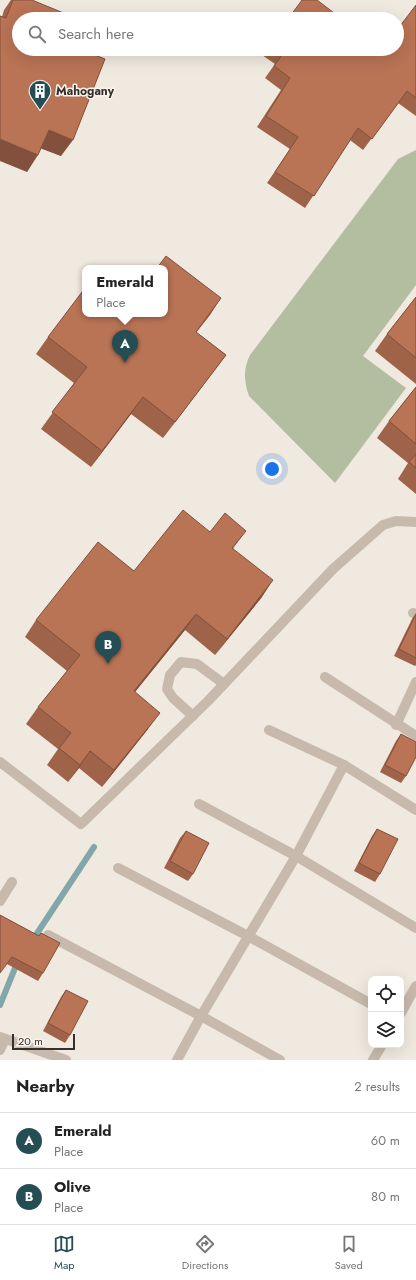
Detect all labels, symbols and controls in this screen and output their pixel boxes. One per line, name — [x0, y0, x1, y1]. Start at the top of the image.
search box — [12, 12, 404, 56]
icon: search — [26, 23, 48, 45]
text: Search here — [58, 23, 134, 45]
building icon: Mahogany — [27, 78, 53, 111]
place label: Mahogany — [56, 82, 115, 100]
popup — [82, 265, 168, 317]
text: Emerald — [96, 271, 154, 293]
text: Place — [96, 293, 126, 312]
pin: A — [112, 330, 138, 363]
your location — [262, 459, 282, 479]
pin: B — [95, 631, 121, 664]
map controls — [368, 976, 404, 1048]
button: locate — [368, 976, 404, 1012]
button: layers — [368, 1012, 404, 1048]
scale bar — [12, 1032, 75, 1051]
text: 20 m — [18, 1033, 43, 1049]
text: Nearby — [16, 1074, 74, 1098]
text: 2 results — [354, 1077, 400, 1096]
text: Emerald — [54, 1120, 112, 1142]
text: A — [24, 1131, 34, 1150]
text: 60 m — [371, 1131, 400, 1150]
text: Place — [54, 1142, 83, 1161]
text: Olive — [54, 1176, 91, 1198]
text: B — [25, 1187, 33, 1206]
text: 80 m — [371, 1187, 400, 1206]
text: Place — [54, 1198, 83, 1217]
tab: Map — [53, 1233, 75, 1273]
tab: Directions — [182, 1233, 228, 1273]
tab: Saved — [335, 1233, 363, 1273]

